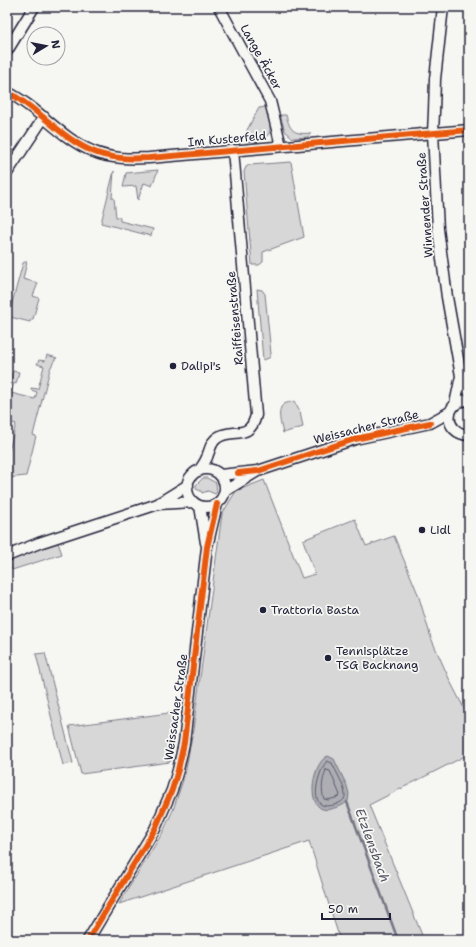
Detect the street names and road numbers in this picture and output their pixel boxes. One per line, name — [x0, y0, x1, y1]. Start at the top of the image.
street label: Lange Äcker — [236, 21, 286, 93]
street label: Im Kusterfeld — [187, 128, 267, 150]
street label: Winnender Straße — [413, 151, 437, 258]
street label: Raiffeisenstraße — [223, 270, 247, 366]
street label: Weissacher Straße — [312, 406, 420, 448]
street label: Weissacher Straße — [161, 652, 191, 762]

